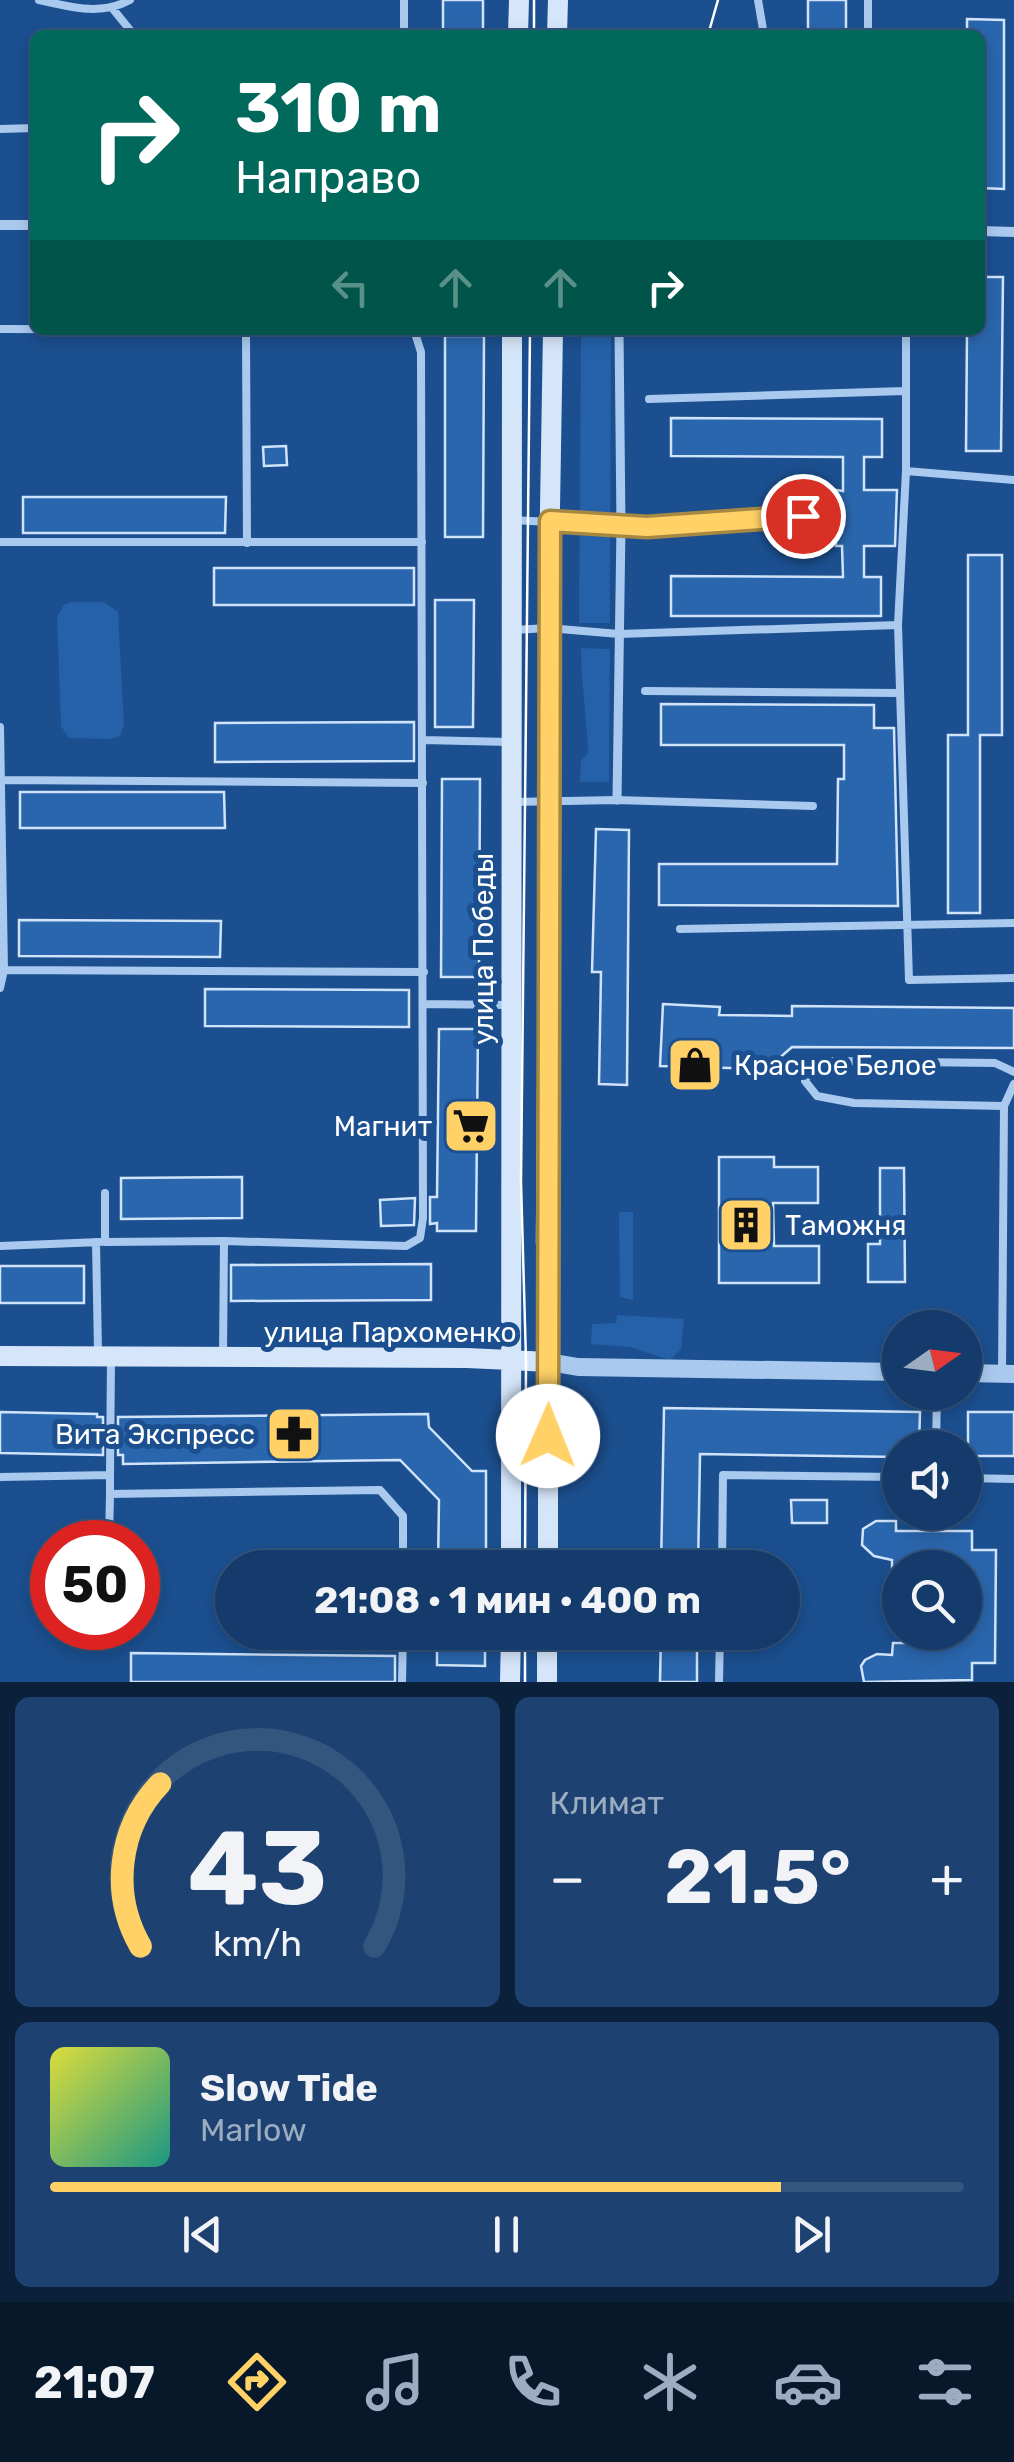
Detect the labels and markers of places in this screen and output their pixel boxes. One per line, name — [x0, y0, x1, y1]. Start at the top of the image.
pin — [761, 474, 846, 559]
shop icon: Красное Белое — [665, 1035, 725, 1095]
place label: Красное Белое — [734, 1049, 937, 1082]
supermarket icon: Магнит — [441, 1096, 501, 1156]
place label: Магнит — [334, 1110, 432, 1143]
building icon: Таможня — [716, 1195, 776, 1255]
place label: Таможня — [785, 1209, 907, 1242]
pharmacy icon: Вита Экспресс — [264, 1404, 324, 1464]
place label: Вита Экспресс — [55, 1418, 255, 1451]

